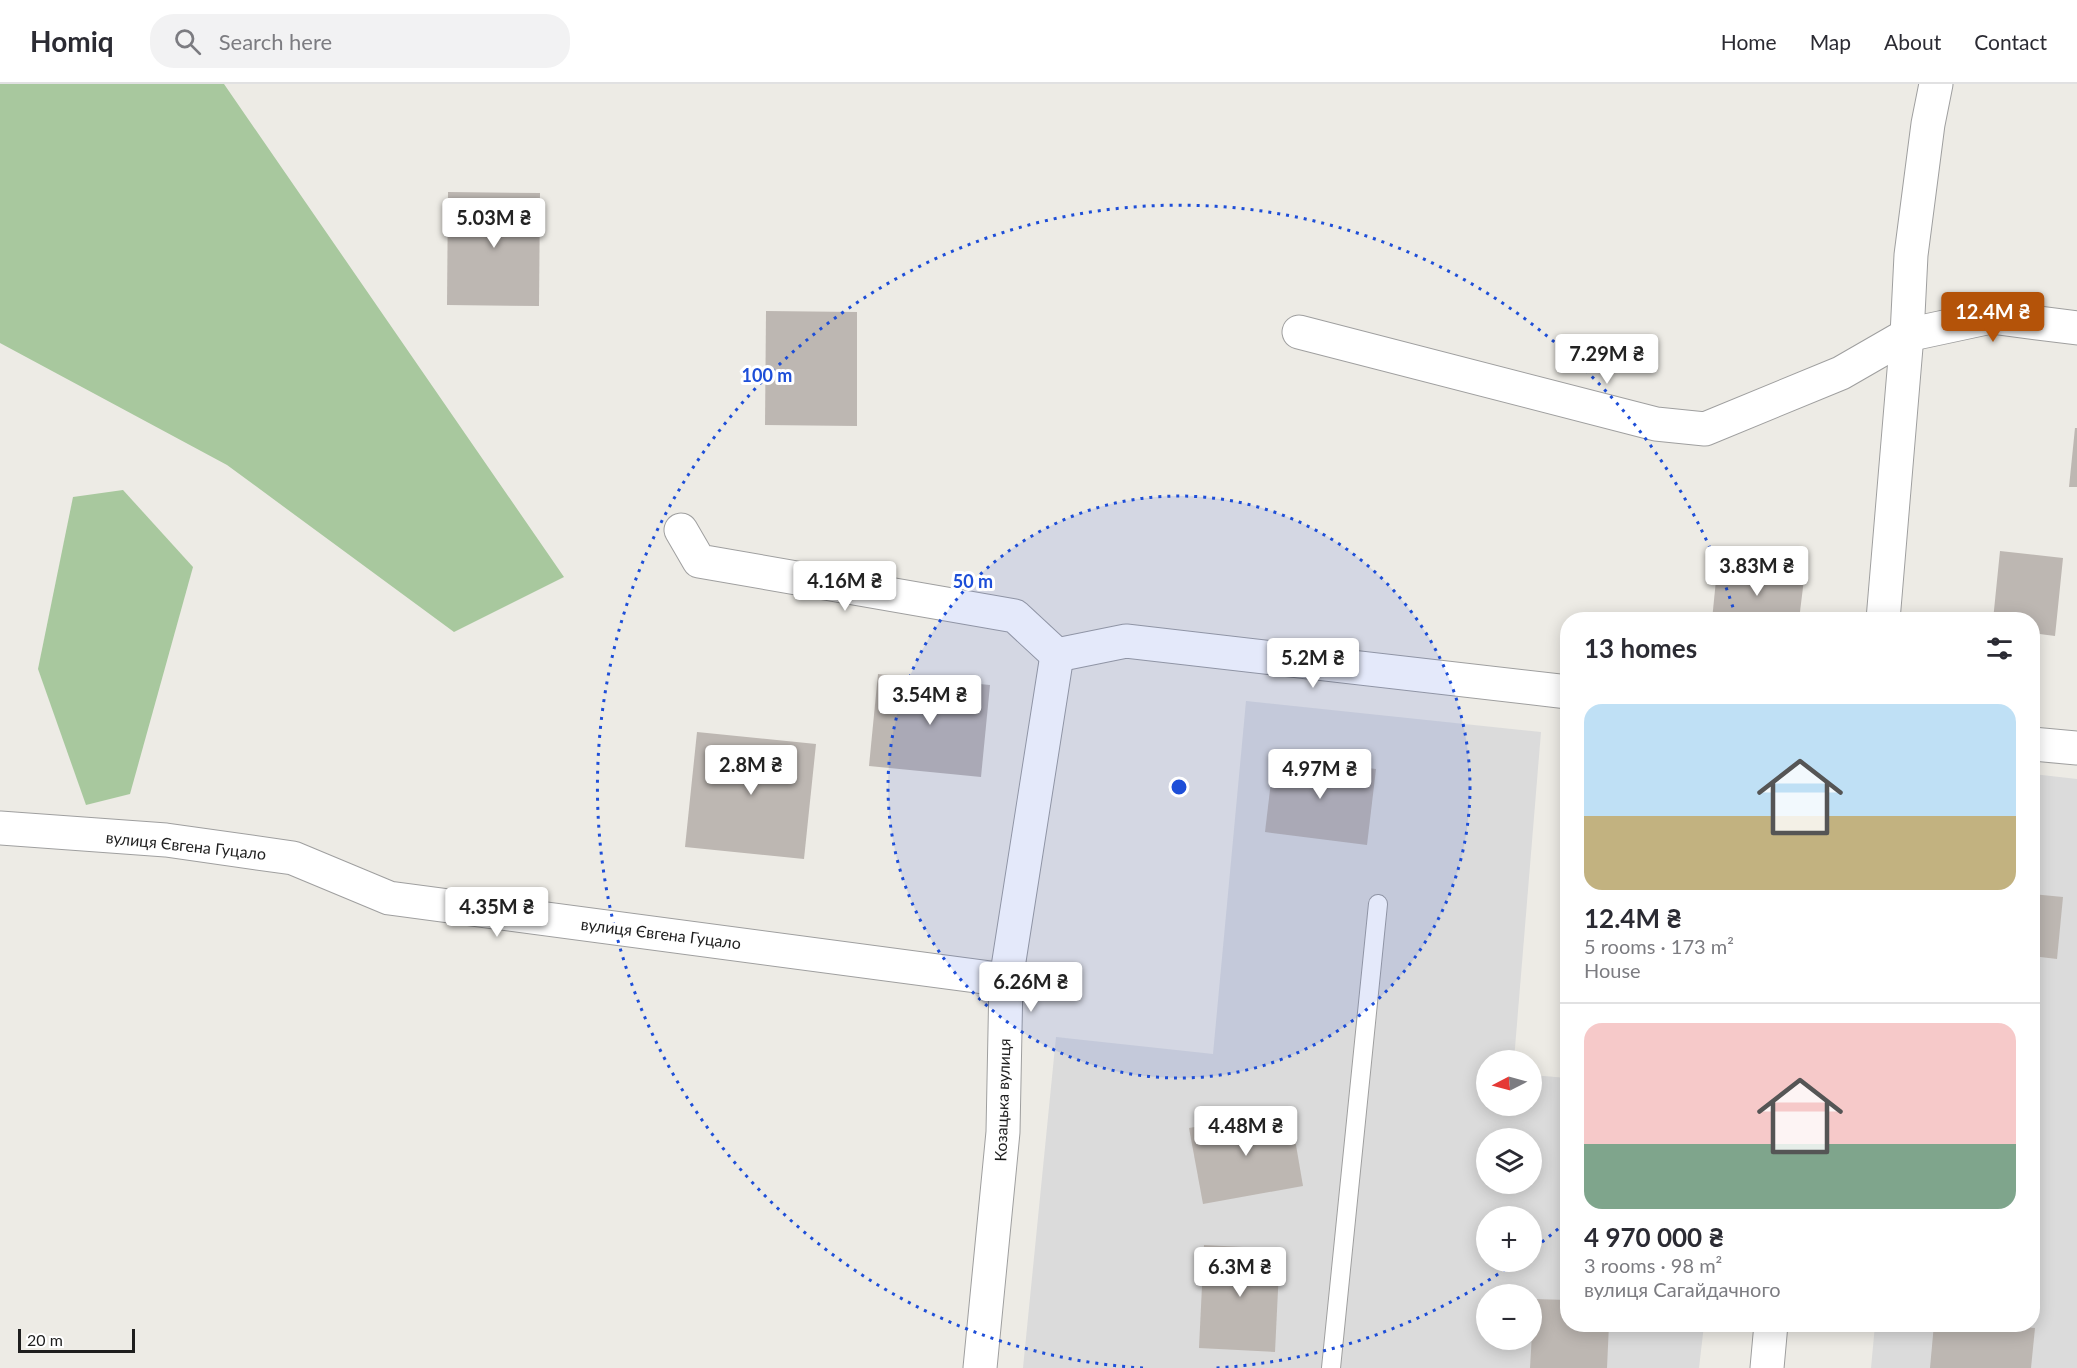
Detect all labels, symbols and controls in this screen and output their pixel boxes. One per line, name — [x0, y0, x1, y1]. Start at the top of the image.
search box — [150, 14, 570, 68]
text: Homiq — [30, 24, 114, 58]
icon: search — [171, 25, 204, 58]
text: Search here — [219, 28, 332, 55]
text: Home — [1721, 29, 1777, 54]
text: Map — [1810, 29, 1851, 54]
text: About — [1884, 29, 1941, 54]
text: Contact — [1974, 29, 2047, 54]
pin: 5.03M ₴ — [439, 198, 549, 249]
text: 5.03M ₴ — [456, 205, 532, 229]
pin: 12.4M ₴ — [1938, 292, 2048, 343]
text: 12.4M ₴ — [1955, 299, 2031, 323]
pin: 7.29M ₴ — [1552, 334, 1662, 385]
text: 7.29M ₴ — [1569, 341, 1645, 365]
text: 100 m — [742, 364, 792, 386]
pin: 3.83M ₴ — [1702, 546, 1812, 597]
text: 3.83M ₴ — [1719, 553, 1795, 577]
pin: 4.16M ₴ — [790, 561, 900, 612]
text: 4.16M ₴ — [807, 568, 883, 592]
text: 50 m — [953, 570, 993, 592]
text: 13 homes — [1584, 632, 1697, 664]
icon: filters — [1983, 632, 2016, 665]
pin: 5.2M ₴ — [1264, 638, 1362, 689]
text: 5.2M ₴ — [1281, 645, 1345, 669]
pin: 3.54M ₴ — [875, 675, 985, 726]
text: 3.54M ₴ — [892, 682, 968, 706]
icon: home — [1746, 743, 1854, 851]
pin: 2.8M ₴ — [702, 745, 800, 796]
pin: 4.97M ₴ — [1265, 749, 1375, 800]
text: 2.8M ₴ — [719, 752, 783, 776]
text: 4.97M ₴ — [1282, 756, 1358, 780]
centre of rings — [1169, 777, 1189, 797]
street label: вулиця Євгена Гуцало — [105, 827, 267, 863]
pin: 4.35M ₴ — [442, 887, 552, 938]
text: 4.35M ₴ — [459, 894, 535, 918]
text: 12.4M ₴ — [1584, 902, 1682, 934]
street label: вулиця Євгена Гуцало — [580, 914, 742, 952]
text: 5 rooms · 173 m² — [1584, 934, 1734, 958]
text: House — [1584, 958, 1641, 982]
pin: 6.26M ₴ — [976, 962, 1086, 1013]
text: 6.26M ₴ — [993, 969, 1069, 993]
street label: Козацька вулиця — [990, 1038, 1014, 1162]
north arrow — [1476, 1050, 1542, 1116]
map controls — [1476, 1050, 1542, 1350]
icon: home — [1746, 1062, 1854, 1170]
pin: 4.48M ₴ — [1191, 1106, 1301, 1157]
text: 4.48M ₴ — [1208, 1113, 1284, 1137]
button: layers — [1476, 1128, 1542, 1194]
button: + — [1476, 1206, 1542, 1272]
text: 4 970 000 ₴ — [1584, 1221, 1724, 1253]
pin: 6.3M ₴ — [1191, 1247, 1289, 1298]
text: 3 rooms · 98 m² — [1584, 1253, 1722, 1277]
text: 6.3M ₴ — [1208, 1254, 1272, 1278]
text: вулиця Сагайдачного — [1584, 1277, 1781, 1301]
button: − — [1476, 1284, 1542, 1350]
scale bar — [18, 1326, 135, 1354]
text: 20 m — [27, 1330, 63, 1349]

